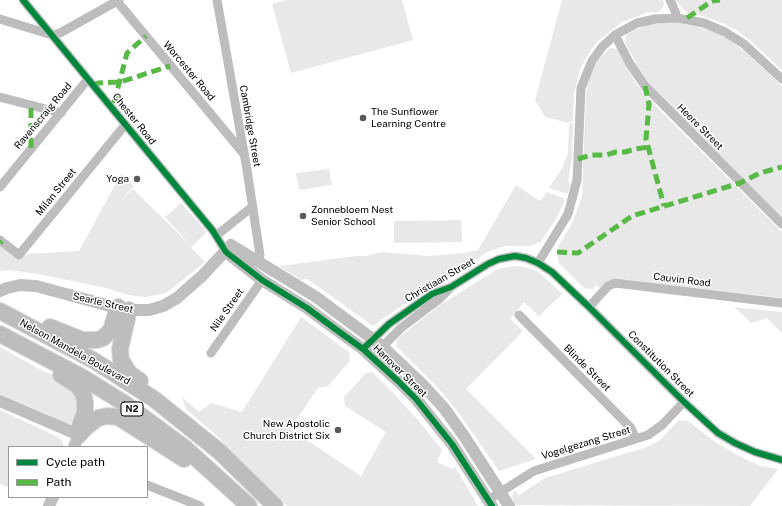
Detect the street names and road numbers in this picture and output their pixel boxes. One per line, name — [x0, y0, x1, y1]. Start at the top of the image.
street label: Worcester Road — [161, 39, 217, 103]
street label: Ravenscraig Road — [12, 80, 74, 152]
street label: Cambridge Street — [237, 84, 263, 168]
street label: Chester Road — [110, 91, 158, 147]
street label: Heere Street — [675, 102, 725, 152]
street label: Milan Street — [33, 166, 79, 218]
street label: Christiaan Street — [403, 255, 477, 305]
street label: Cauvin Road — [653, 271, 711, 289]
street label: Nile Street — [208, 286, 246, 334]
street label: Searle Street — [72, 290, 134, 316]
street label: Nelson Mandela Boulevard — [18, 317, 132, 387]
street label: Constitution Street — [625, 328, 697, 400]
street label: Hanover Street — [370, 342, 430, 400]
street label: Blinde Street — [561, 342, 613, 394]
road number: N2 — [121, 402, 143, 416]
street label: Vogelgezang Street — [540, 424, 632, 462]

